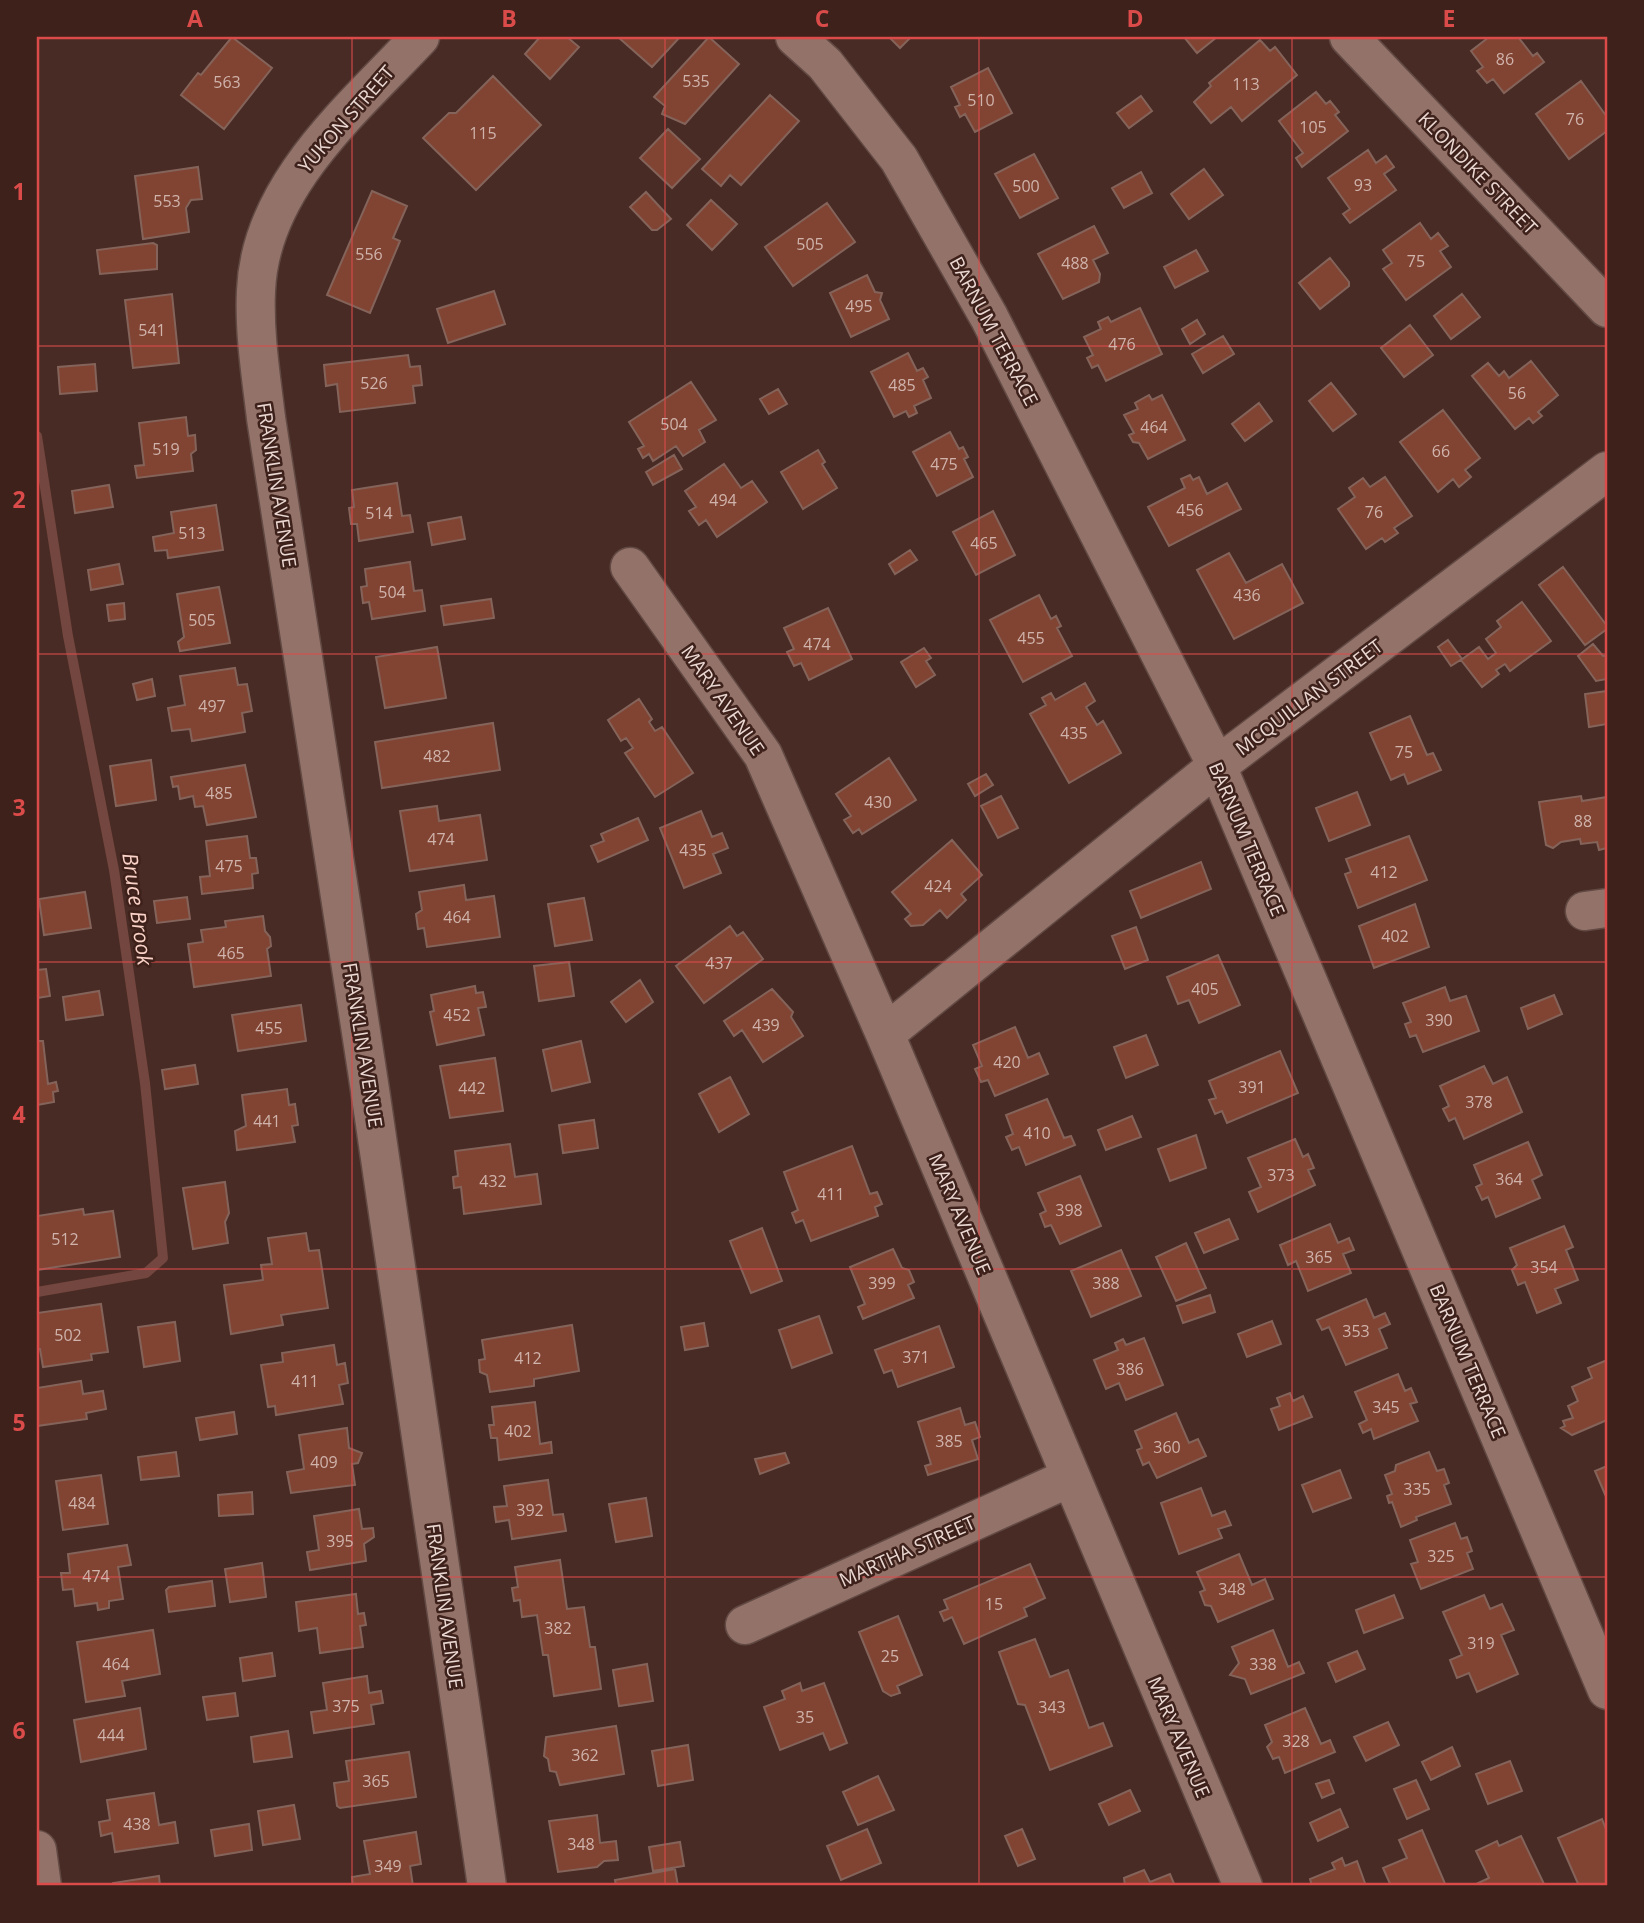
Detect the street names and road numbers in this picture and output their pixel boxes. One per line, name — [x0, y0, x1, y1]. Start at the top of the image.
street label: YUKON STREET — [292, 59, 400, 178]
street label: KLONDIKE STREET — [1413, 106, 1544, 240]
street label: BARNUM TERRACE — [944, 252, 1044, 410]
street label: FRANKLIN AVENUE — [251, 401, 303, 569]
street label: MCQUILLAN STREET — [1230, 633, 1388, 761]
street label: MARY AVENUE — [675, 640, 771, 760]
street label: BARNUM TERRACE — [1203, 758, 1291, 920]
street label: FRANKLIN AVENUE — [337, 961, 389, 1129]
street label: MARY AVENUE — [923, 1150, 997, 1278]
street label: BARNUM TERRACE — [1424, 1280, 1512, 1442]
street label: MARTHA STREET — [835, 1509, 980, 1593]
street label: FRANKLIN AVENUE — [421, 1522, 469, 1690]
street label: MARY AVENUE — [1142, 1673, 1216, 1801]

